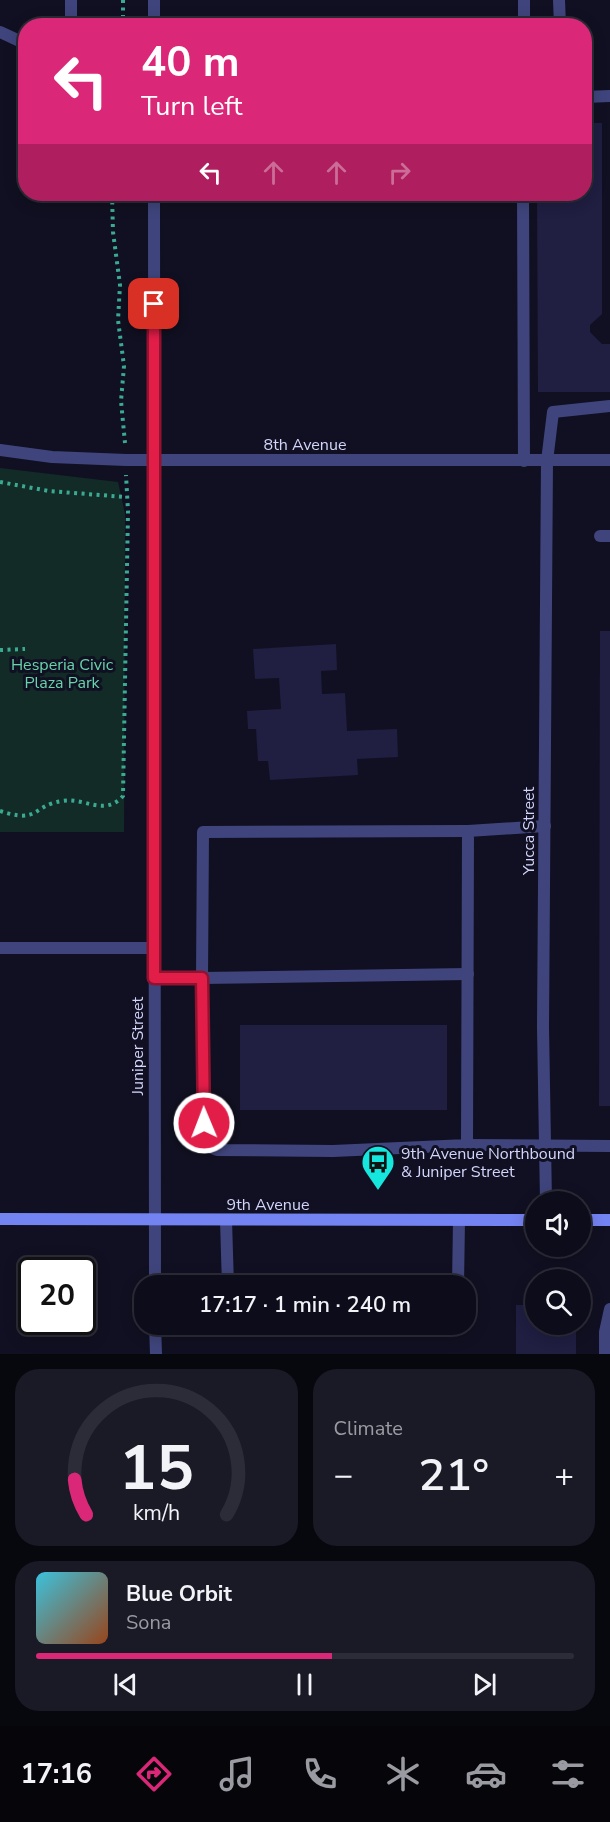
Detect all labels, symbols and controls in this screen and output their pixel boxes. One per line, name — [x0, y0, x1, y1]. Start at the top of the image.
text: 40 m — [141, 34, 240, 91]
icon: left — [42, 42, 120, 120]
text: Turn left — [141, 88, 242, 125]
icon: left — [194, 156, 227, 189]
icon: ahead — [257, 156, 290, 189]
icon: ahead — [320, 156, 353, 189]
icon: right — [383, 156, 416, 189]
pin — [128, 278, 179, 329]
icon: arrive — [137, 287, 170, 320]
street label: 8th Avenue — [264, 434, 346, 456]
park label: Hesperia Civic Plaza Park — [11, 654, 114, 694]
street label: Yucca Street — [518, 787, 540, 876]
street label: Juniper Street — [127, 996, 149, 1096]
position arrow — [172, 1091, 236, 1155]
place label: 9th Avenue Northbound & Juniper Street — [401, 1143, 575, 1183]
bus stop icon: 9th Avenue Northbound & Juniper Street — [360, 1144, 396, 1191]
map controls — [525, 1191, 591, 1335]
button: sound — [525, 1191, 591, 1257]
street label: 9th Avenue — [227, 1194, 309, 1216]
speed limit sign: 20 — [18, 1257, 96, 1335]
button: search — [525, 1269, 591, 1335]
text: 17:17 · 1 min · 240 m — [199, 1290, 411, 1320]
text: Climate — [334, 1415, 403, 1442]
text: 15 — [119, 1426, 194, 1511]
text: 21° — [418, 1445, 489, 1506]
text: − — [334, 1453, 353, 1498]
text: + — [554, 1453, 574, 1498]
text: km/h — [133, 1498, 180, 1528]
text: Blue Orbit — [126, 1579, 232, 1609]
text: Sona — [126, 1609, 171, 1636]
icon: previous — [109, 1668, 142, 1701]
icon: pause — [288, 1668, 321, 1701]
icon: next — [468, 1668, 501, 1701]
icon: directions — [133, 1753, 175, 1795]
icon: music — [216, 1753, 258, 1795]
icon: phone — [299, 1753, 341, 1795]
icon: climate — [382, 1753, 424, 1795]
icon: car — [465, 1753, 507, 1795]
icon: filters — [547, 1753, 589, 1795]
text: 17:16 — [20, 1756, 92, 1793]

